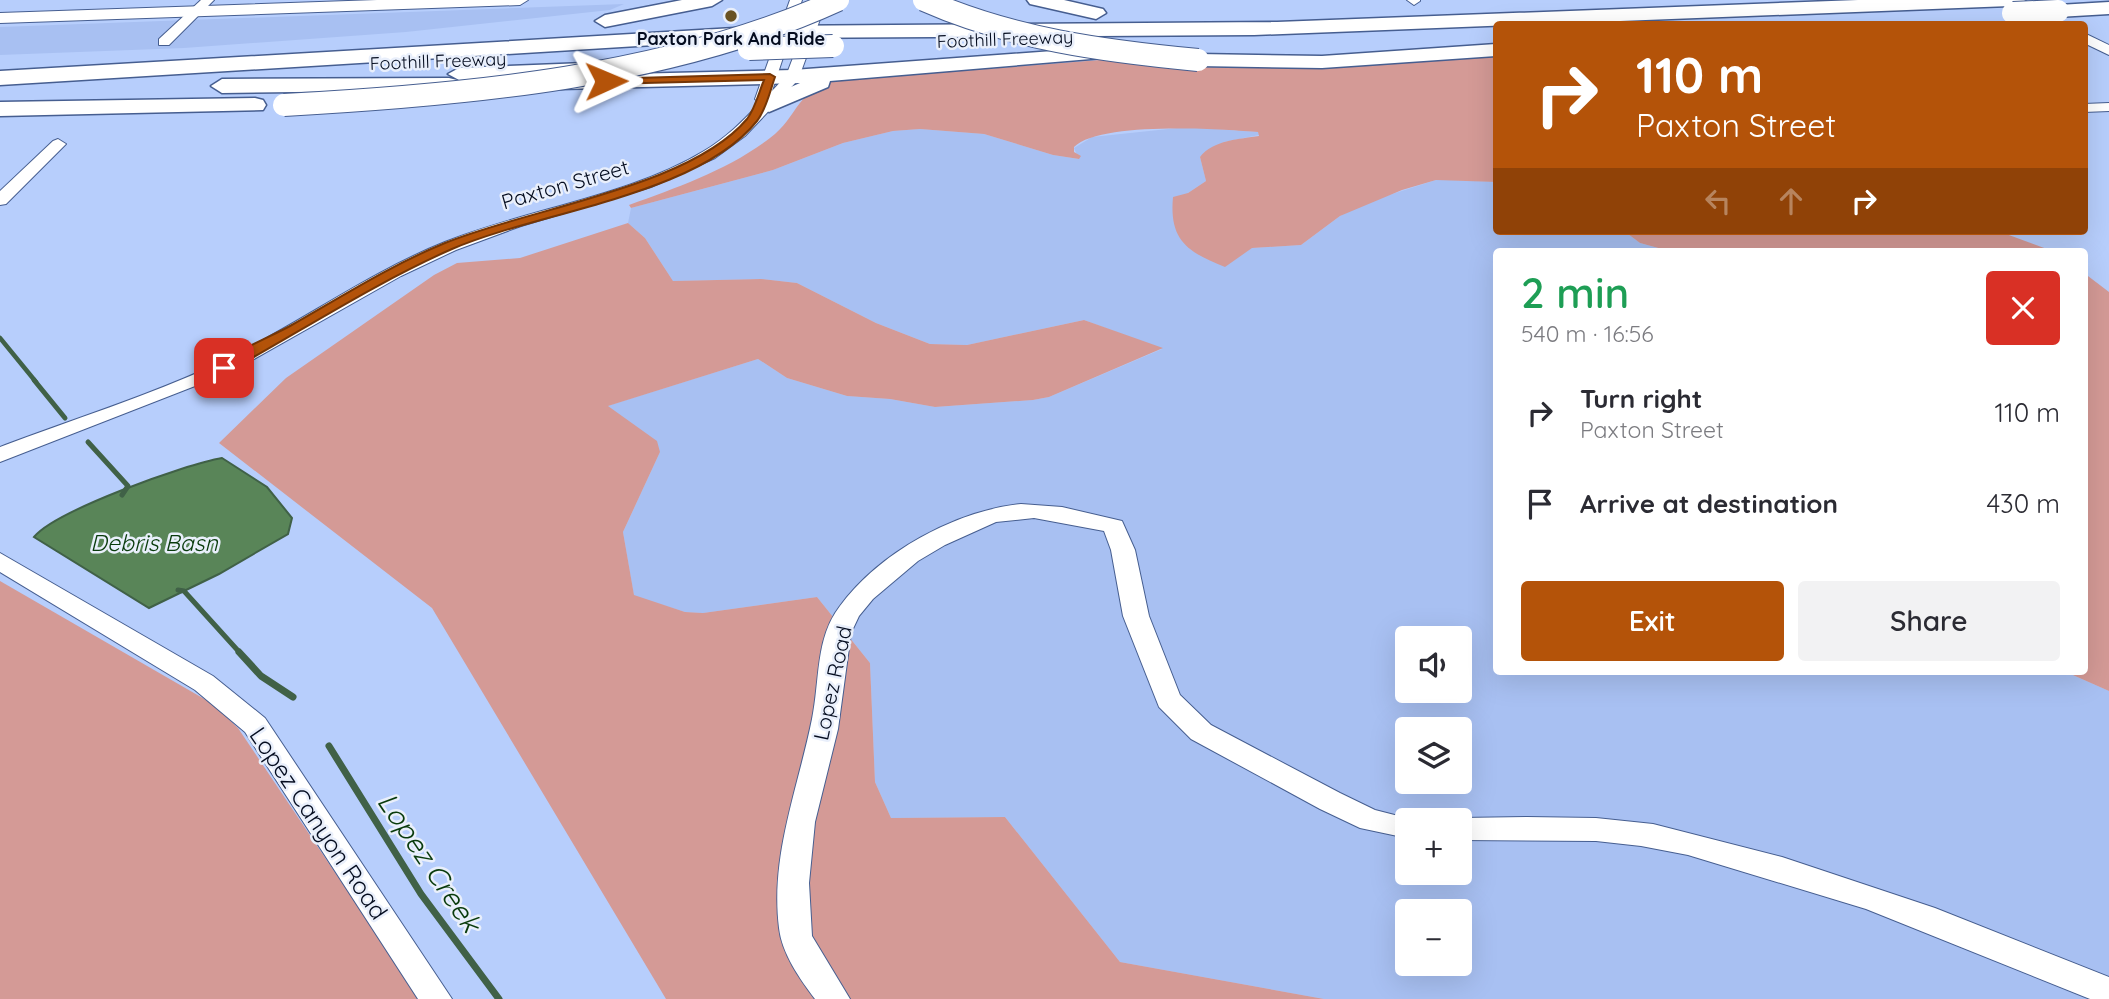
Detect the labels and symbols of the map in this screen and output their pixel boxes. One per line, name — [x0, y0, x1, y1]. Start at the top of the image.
marker: Paxton Park And Ride — [723, 8, 739, 24]
street label: Foothill Freeway — [936, 25, 1074, 53]
place label: Paxton Park And Ride — [637, 27, 825, 50]
position arrow — [569, 44, 643, 118]
street label: Foothill Freeway — [369, 47, 507, 75]
street label: Paxton Street — [498, 153, 632, 215]
pin — [194, 338, 254, 398]
water label: Debris Basn — [90, 528, 218, 557]
street label: Lopez Road — [807, 623, 857, 743]
street label: Lopez Canyon Road — [244, 721, 394, 925]
water label: Lopez Creek — [371, 786, 491, 941]

